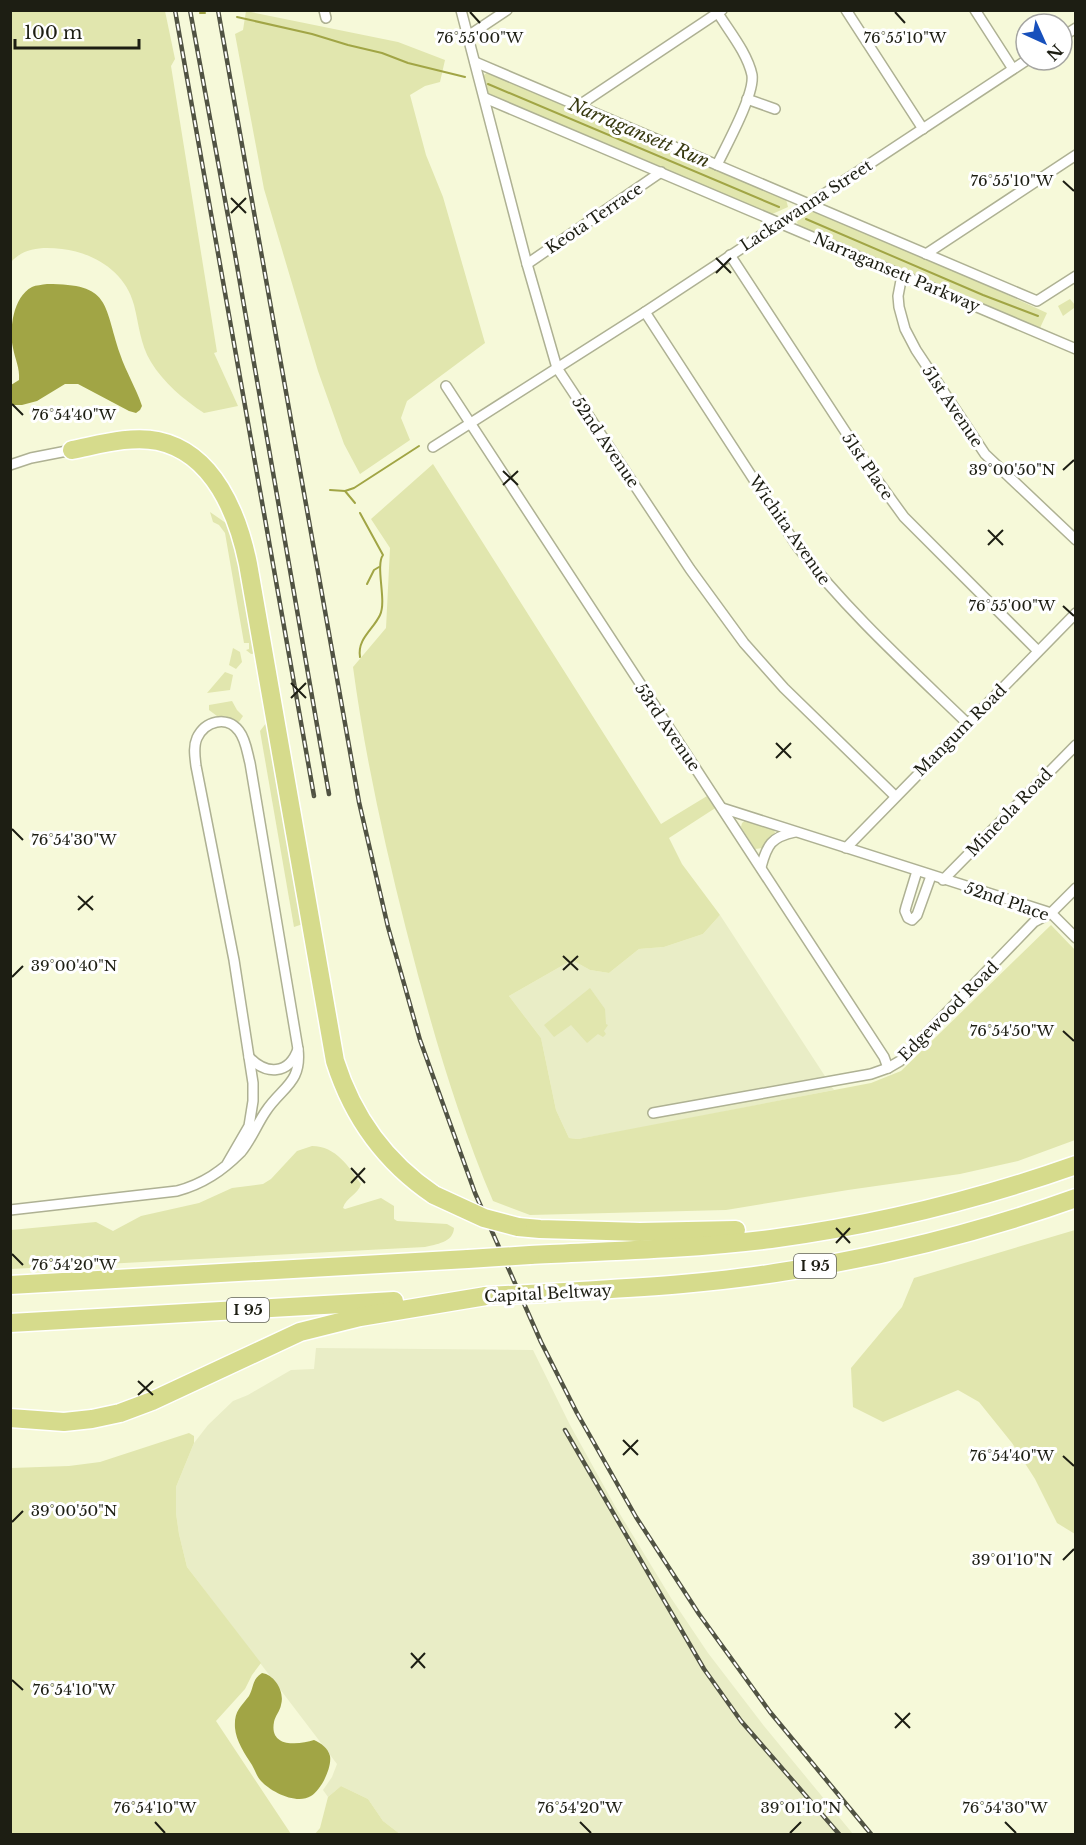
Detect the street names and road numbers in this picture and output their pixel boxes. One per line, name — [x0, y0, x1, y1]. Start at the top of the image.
street label: Lackawanna Street — [736, 155, 876, 255]
street label: Keota Terrace — [542, 178, 646, 258]
street label: Narragansett Parkway — [811, 228, 984, 316]
street label: 51st Avenue — [918, 361, 988, 451]
street label: 52nd Avenue — [568, 393, 644, 491]
street label: 51st Place — [838, 429, 898, 503]
street label: Wichita Avenue — [744, 471, 835, 588]
street label: 53rd Avenue — [631, 679, 705, 775]
street label: Mangum Road — [910, 680, 1010, 780]
street label: Mineola Road — [962, 764, 1056, 860]
street label: 52nd Place — [962, 877, 1052, 925]
street label: Edgewood Road — [894, 957, 1002, 1065]
road number: I 95 — [794, 1254, 836, 1278]
street label: Capital Beltway — [484, 1280, 613, 1306]
road number: I 95 — [227, 1298, 269, 1322]

